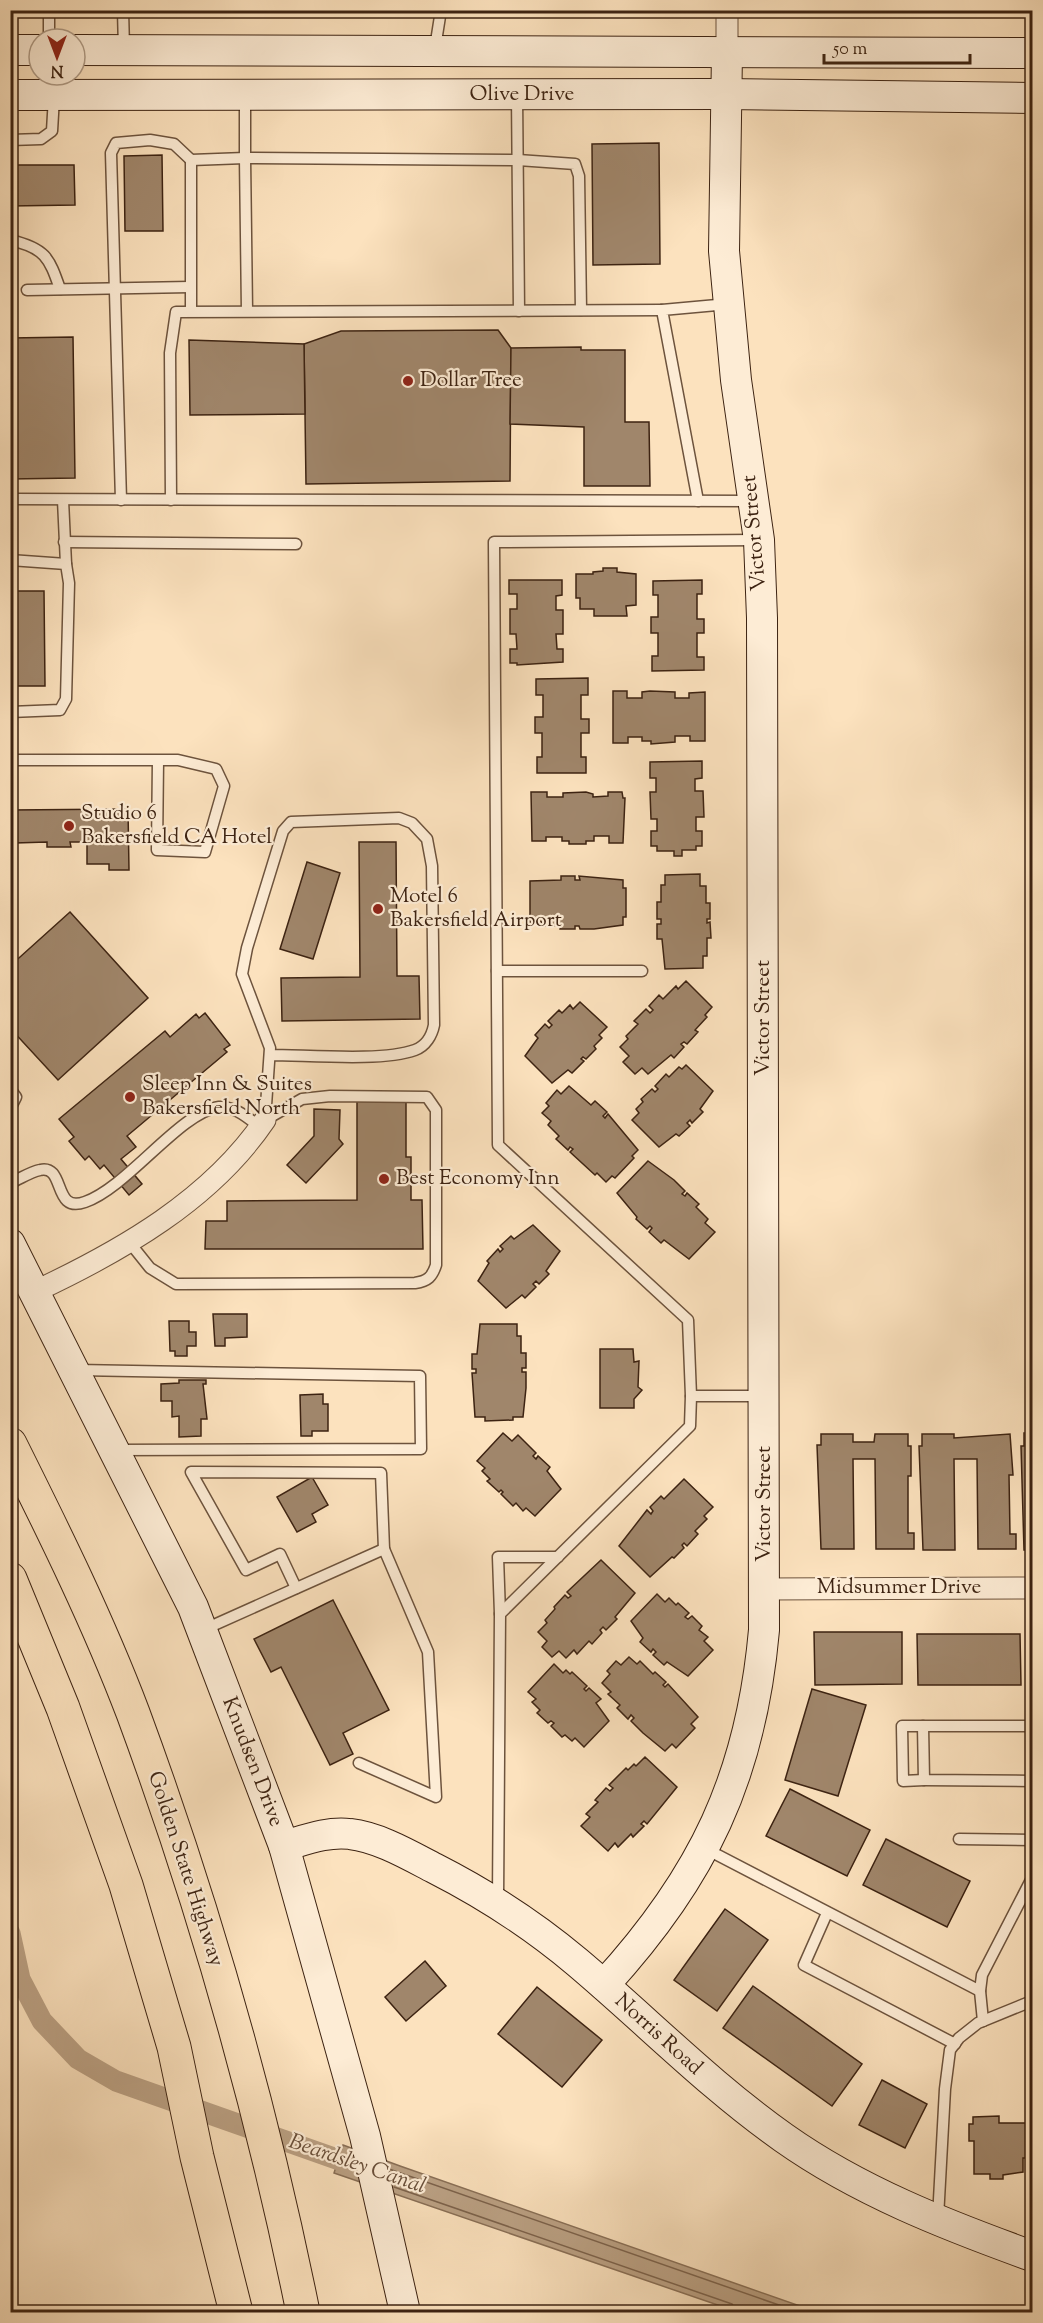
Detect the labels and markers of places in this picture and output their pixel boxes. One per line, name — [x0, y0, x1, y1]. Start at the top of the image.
place label: Dollar Tree — [420, 366, 522, 396]
marker: Dollar Tree — [401, 374, 415, 388]
place label: Studio 6 Bakersfield CA Hotel — [81, 799, 272, 853]
marker: Studio 6 Bakersfield CA Hotel — [62, 819, 76, 833]
place label: Motel 6 Bakersfield Airport — [390, 882, 562, 936]
marker: Motel 6 Bakersfield Airport — [371, 902, 385, 916]
place label: Sleep Inn & Suites Bakersfield North — [142, 1070, 312, 1124]
marker: Sleep Inn & Suites Bakersfield North — [123, 1090, 137, 1104]
place label: Best Economy Inn — [396, 1164, 560, 1194]
marker: Best Economy Inn — [377, 1172, 391, 1186]

